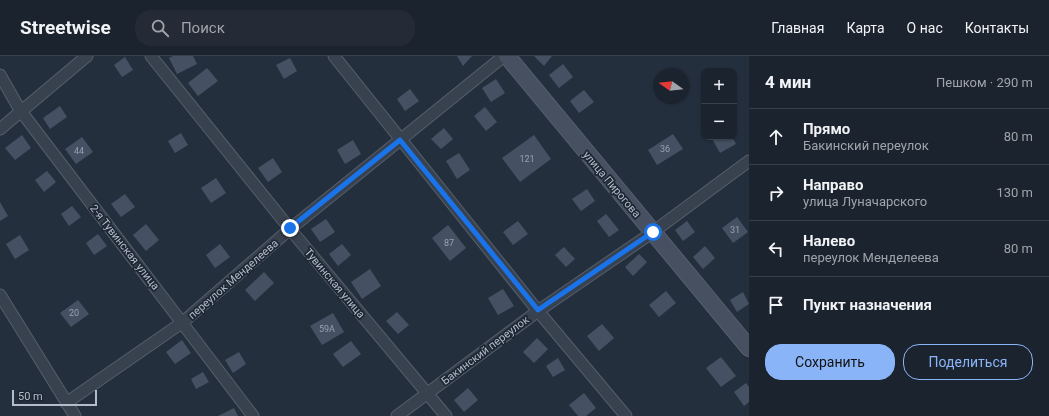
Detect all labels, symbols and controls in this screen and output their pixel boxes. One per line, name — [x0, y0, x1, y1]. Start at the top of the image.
search box — [135, 10, 415, 46]
text: Streetwise — [20, 16, 111, 39]
icon: search — [149, 17, 171, 39]
text: Поиск — [181, 19, 225, 37]
text: Главная — [771, 20, 824, 36]
text: Карта — [846, 20, 885, 36]
text: О нас — [907, 20, 943, 36]
text: Контакты — [965, 20, 1029, 36]
north arrow — [653, 68, 689, 104]
map controls — [701, 68, 737, 140]
button: + — [701, 68, 737, 104]
text: 4 мин — [765, 72, 811, 92]
text: Пешком · 290 m — [936, 75, 1033, 90]
button: − — [701, 104, 737, 140]
text: Прямо — [803, 120, 850, 138]
icon: ahead — [765, 126, 787, 148]
text: 80 m — [1004, 129, 1033, 144]
text: Бакинский переулок — [803, 138, 929, 153]
house number: 36 — [660, 144, 670, 154]
house number: 44 — [74, 146, 84, 156]
street label: улица Пирогова — [580, 148, 643, 220]
house number: 121 — [519, 154, 535, 164]
text: Направо — [803, 176, 864, 194]
icon: right — [765, 182, 787, 204]
text: 130 m — [996, 185, 1033, 200]
text: улица Луначарского — [803, 194, 927, 209]
street label: 2-я Тувинская улица — [87, 202, 162, 293]
route end — [281, 219, 299, 237]
route start — [644, 223, 662, 241]
house number: 31 — [730, 225, 740, 235]
text: Налево — [803, 232, 855, 250]
street label: переулок Менделеева — [186, 237, 281, 322]
house number: 87 — [444, 238, 454, 248]
icon: left — [765, 238, 787, 260]
text: 80 m — [1004, 241, 1033, 256]
street label: Тувинская улица — [302, 246, 368, 321]
text: переулок Менделеева — [803, 250, 939, 265]
icon: arrive — [765, 294, 787, 316]
text: Пункт назначения — [803, 296, 932, 314]
house number: 20 — [69, 308, 79, 318]
street label: Бакинский переулок — [439, 313, 532, 388]
house number: 59А — [319, 324, 335, 334]
button: Сохранить — [765, 344, 895, 380]
button: Поделиться — [903, 344, 1033, 380]
scale bar — [12, 388, 97, 407]
text: 50 m — [18, 390, 43, 403]

